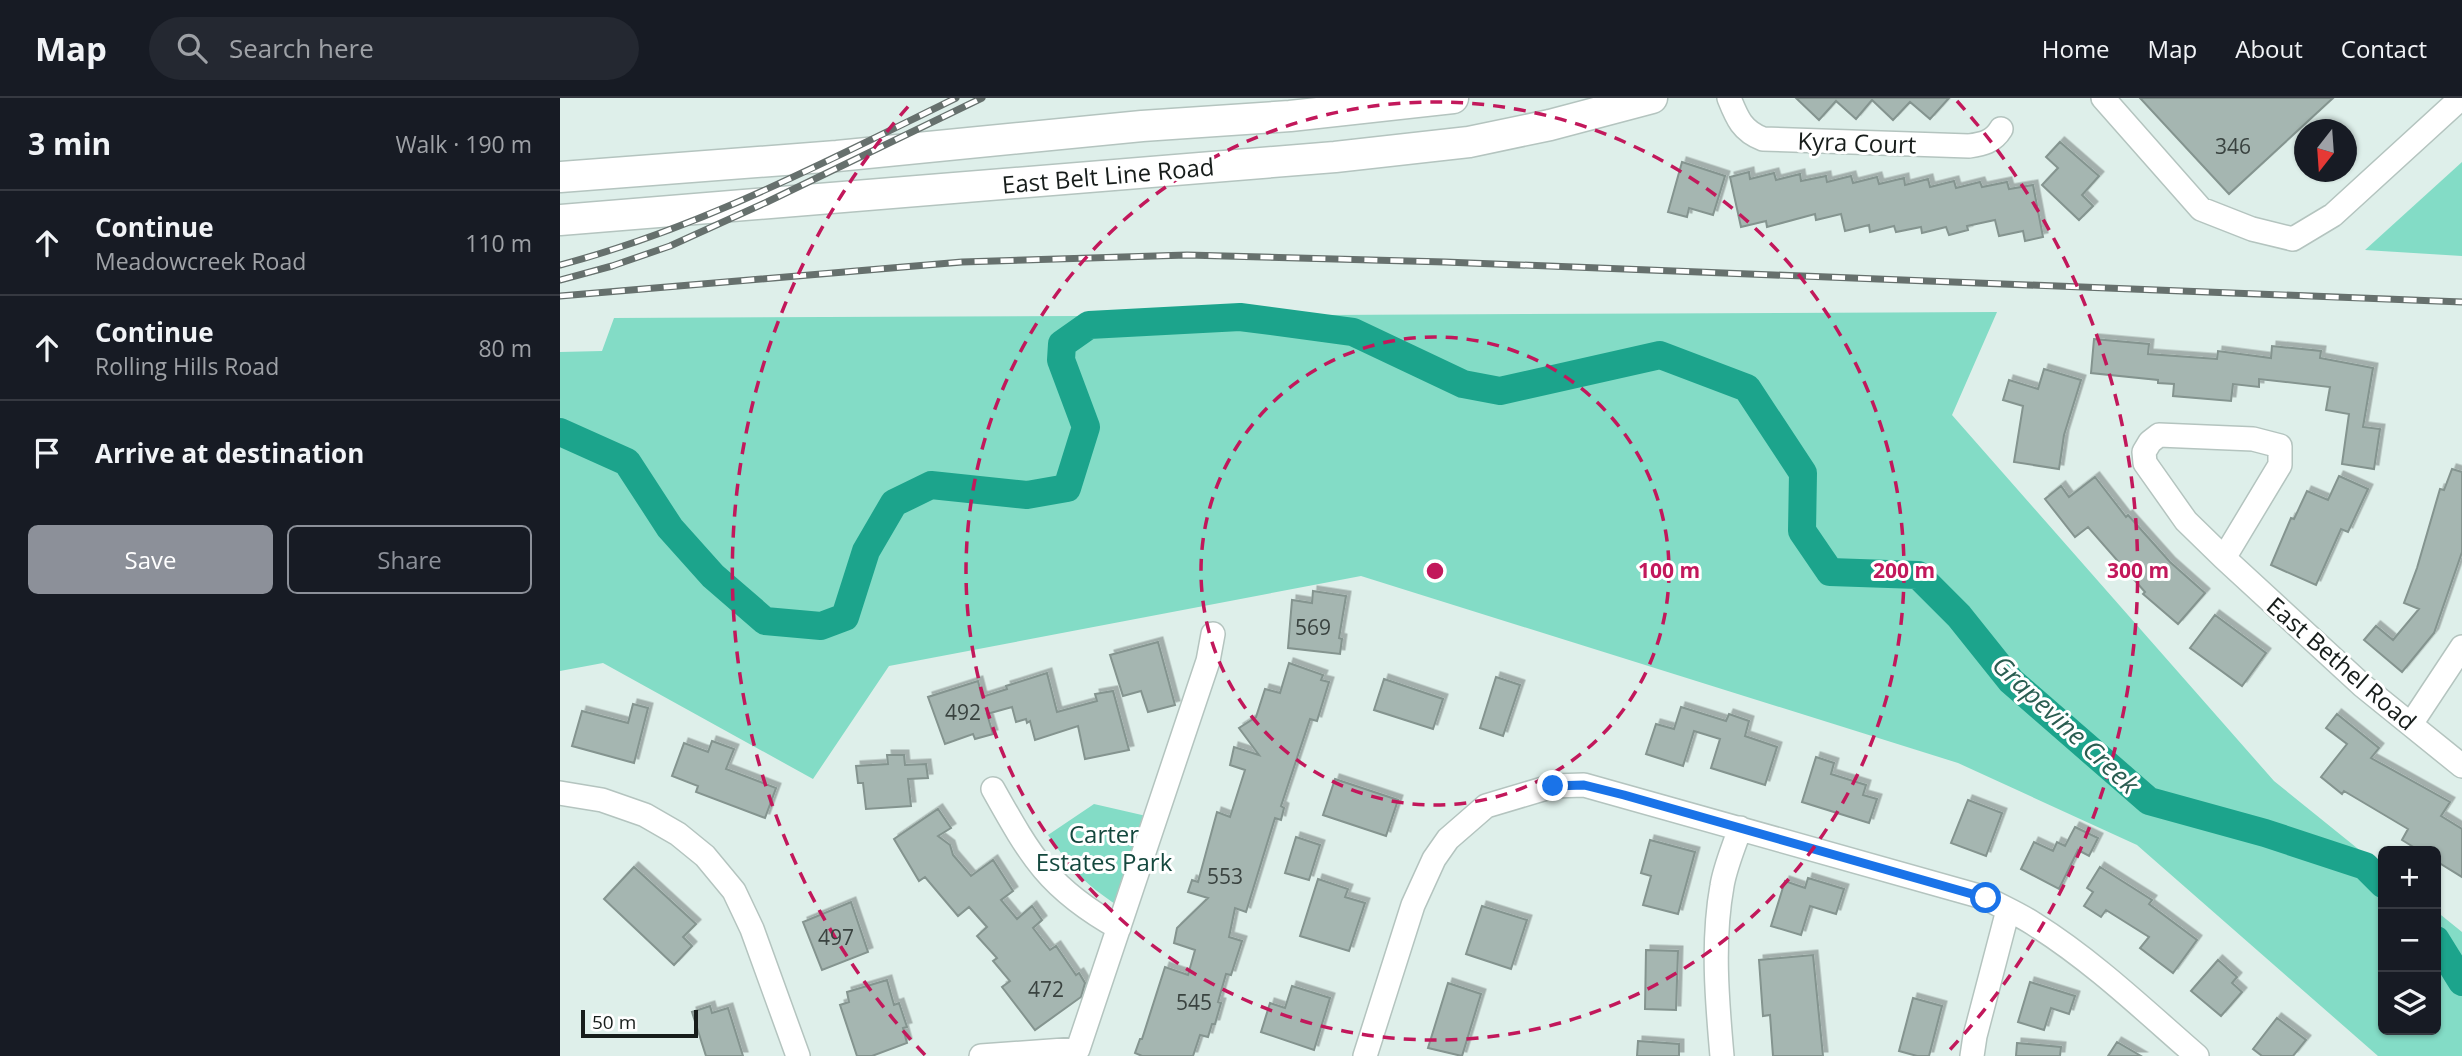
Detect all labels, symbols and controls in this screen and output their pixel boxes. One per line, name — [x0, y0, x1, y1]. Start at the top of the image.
search box — [149, 17, 639, 80]
text: Map — [35, 26, 107, 71]
icon: search — [173, 29, 211, 67]
text: Search here — [229, 30, 374, 66]
text: Home — [2042, 32, 2110, 65]
text: Map — [2148, 32, 2197, 65]
text: About — [2235, 32, 2303, 65]
text: Contact — [2341, 32, 2427, 65]
north arrow — [2294, 119, 2357, 182]
text: 3 min — [28, 123, 111, 164]
street label: Kyra Court — [1797, 123, 1917, 161]
text: Walk · 190 m — [395, 128, 532, 160]
house number: 346 — [2215, 132, 2251, 160]
street label: East Belt Line Road — [1000, 149, 1216, 201]
text: Continue — [95, 209, 214, 245]
icon: ahead — [28, 224, 66, 262]
text: 110 m — [465, 227, 532, 259]
text: Meadowcreek Road — [95, 245, 306, 277]
text: Continue — [95, 314, 214, 350]
icon: ahead — [28, 329, 66, 367]
text: 80 m — [478, 332, 532, 364]
text: Rolling Hills Road — [95, 350, 279, 382]
icon: arrive — [28, 434, 66, 472]
text: Arrive at destination — [95, 435, 364, 471]
button: Save — [28, 525, 273, 594]
button: Share — [287, 525, 532, 594]
text: 100 m — [1638, 556, 1700, 584]
text: 200 m — [1873, 556, 1935, 584]
text: 300 m — [2107, 556, 2169, 584]
centre of rings — [1423, 559, 1447, 583]
street label: East Bethel Road — [2260, 589, 2424, 737]
house number: 569 — [1295, 613, 1331, 641]
water label: Grapevine Creek — [1985, 647, 2148, 802]
house number: 492 — [945, 698, 981, 726]
route end — [1537, 770, 1568, 801]
park label: Carter Estates Park — [1036, 817, 1173, 878]
map controls — [2378, 846, 2441, 1035]
button: + — [2378, 846, 2441, 909]
house number: 553 — [1207, 862, 1243, 890]
route start — [1970, 882, 2001, 913]
button: − — [2378, 909, 2441, 972]
house number: 497 — [818, 923, 854, 951]
button: layers — [2378, 972, 2441, 1035]
house number: 472 — [1028, 975, 1064, 1003]
house number: 545 — [1176, 988, 1212, 1016]
scale bar — [581, 1007, 698, 1039]
text: 50 m — [592, 1009, 636, 1035]

